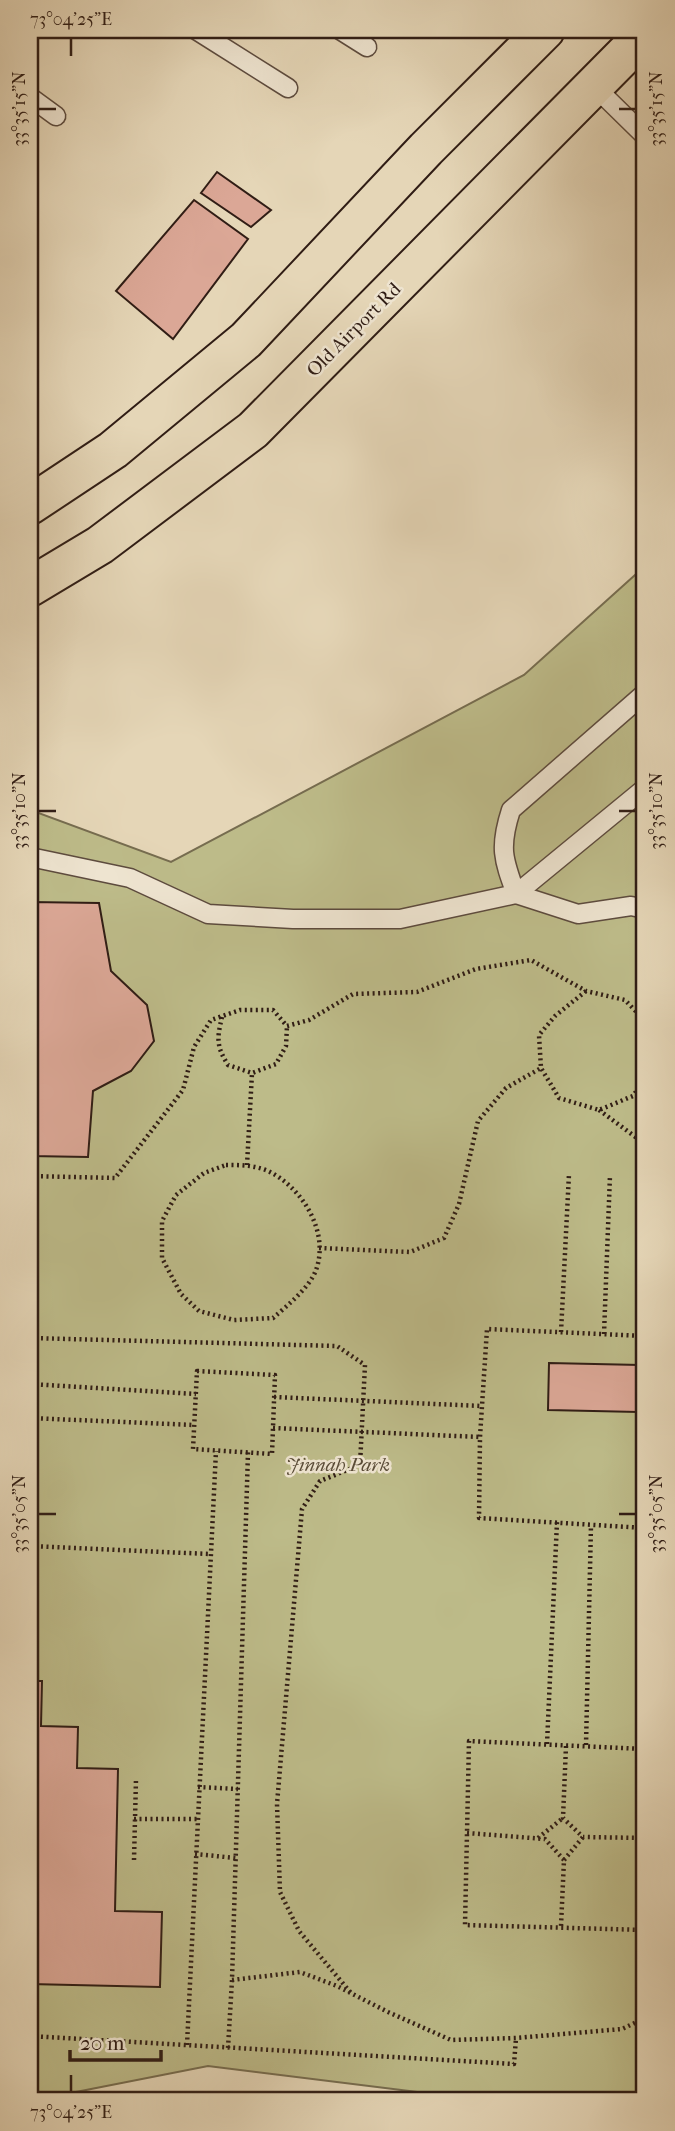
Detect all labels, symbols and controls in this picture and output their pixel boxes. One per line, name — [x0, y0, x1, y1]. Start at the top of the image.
text: 73°04'25"E — [30, 9, 112, 30]
text: 33°35'15"N — [9, 71, 30, 147]
text: 33°35'15"N — [646, 71, 667, 147]
street label: Old Airport Rd — [302, 278, 406, 381]
text: 33°35'10"N — [9, 772, 30, 850]
text: 33°35'10"N — [646, 772, 667, 850]
park label: Jinnah Park — [286, 1454, 390, 1476]
text: 33°35'05"N — [9, 1474, 30, 1553]
text: 33°35'05"N — [646, 1474, 667, 1553]
scale bar — [70, 2019, 161, 2063]
text: 20 m — [80, 2031, 125, 2055]
text: 73°04'25"E — [30, 2102, 112, 2123]

